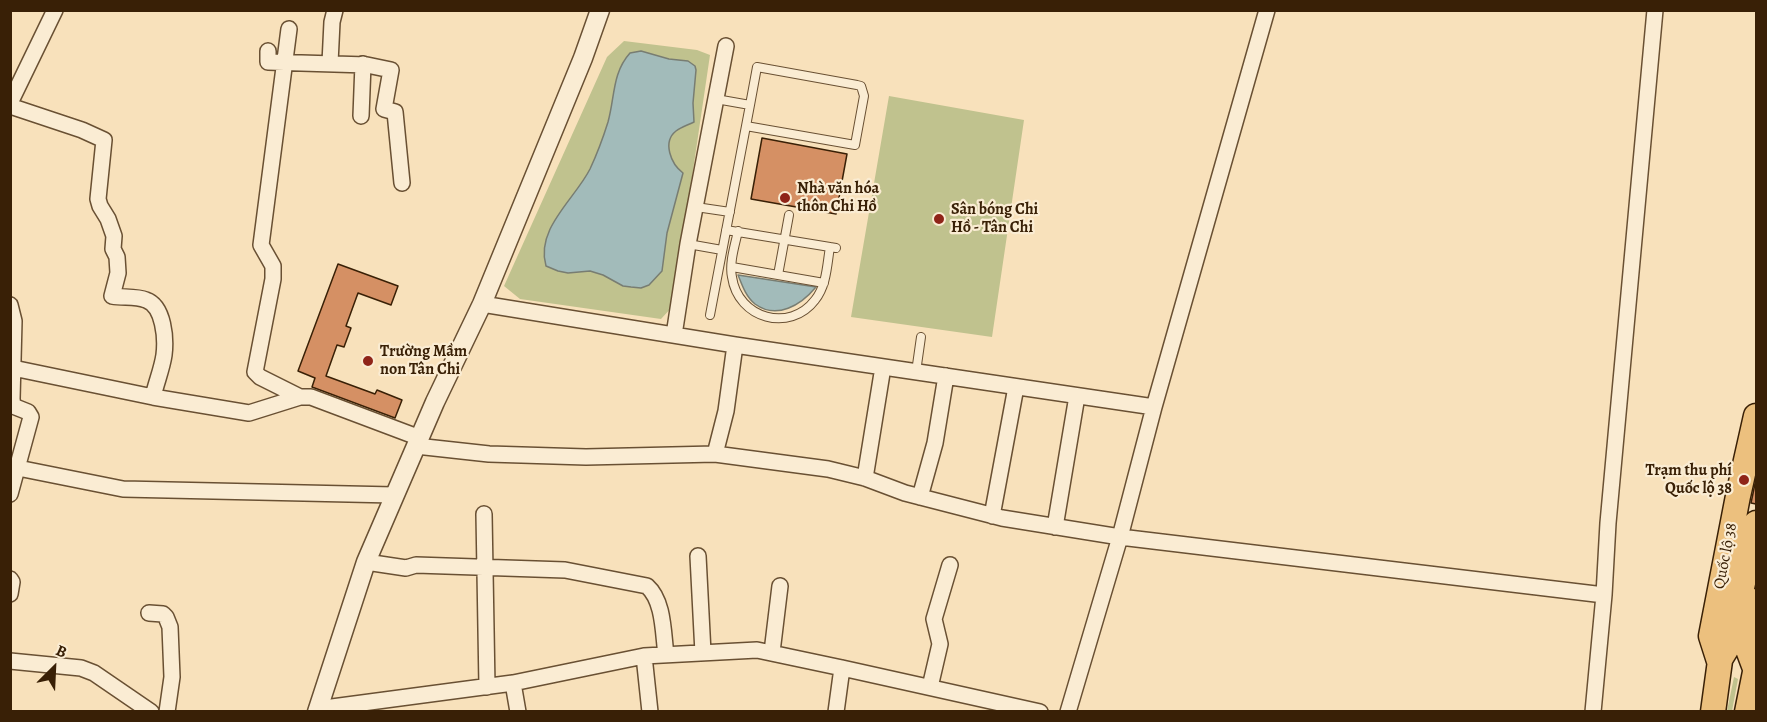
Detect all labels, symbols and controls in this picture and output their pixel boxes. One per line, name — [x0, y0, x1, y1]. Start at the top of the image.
place label: Nhà văn hóa thôn Chi Hồ — [797, 179, 879, 217]
marker: Nhà văn hóa thôn Chi Hồ — [778, 191, 792, 205]
place label: Sân bóng Chi Hồ - Tân Chi — [951, 200, 1038, 238]
marker: Sân bóng Chi Hồ - Tân Chi — [932, 212, 946, 226]
place label: Trường Mầm non Tân Chi — [380, 342, 467, 380]
marker: Trường Mầm non Tân Chi — [361, 354, 375, 368]
place label: Trạm thu phí Quốc lộ 38 — [1645, 461, 1732, 499]
marker: Trạm thu phí Quốc lộ 38 — [1737, 473, 1751, 487]
street label: Quốc lộ 38 — [1710, 521, 1742, 591]
north arrow — [24, 638, 84, 698]
text: B — [52, 639, 70, 664]

